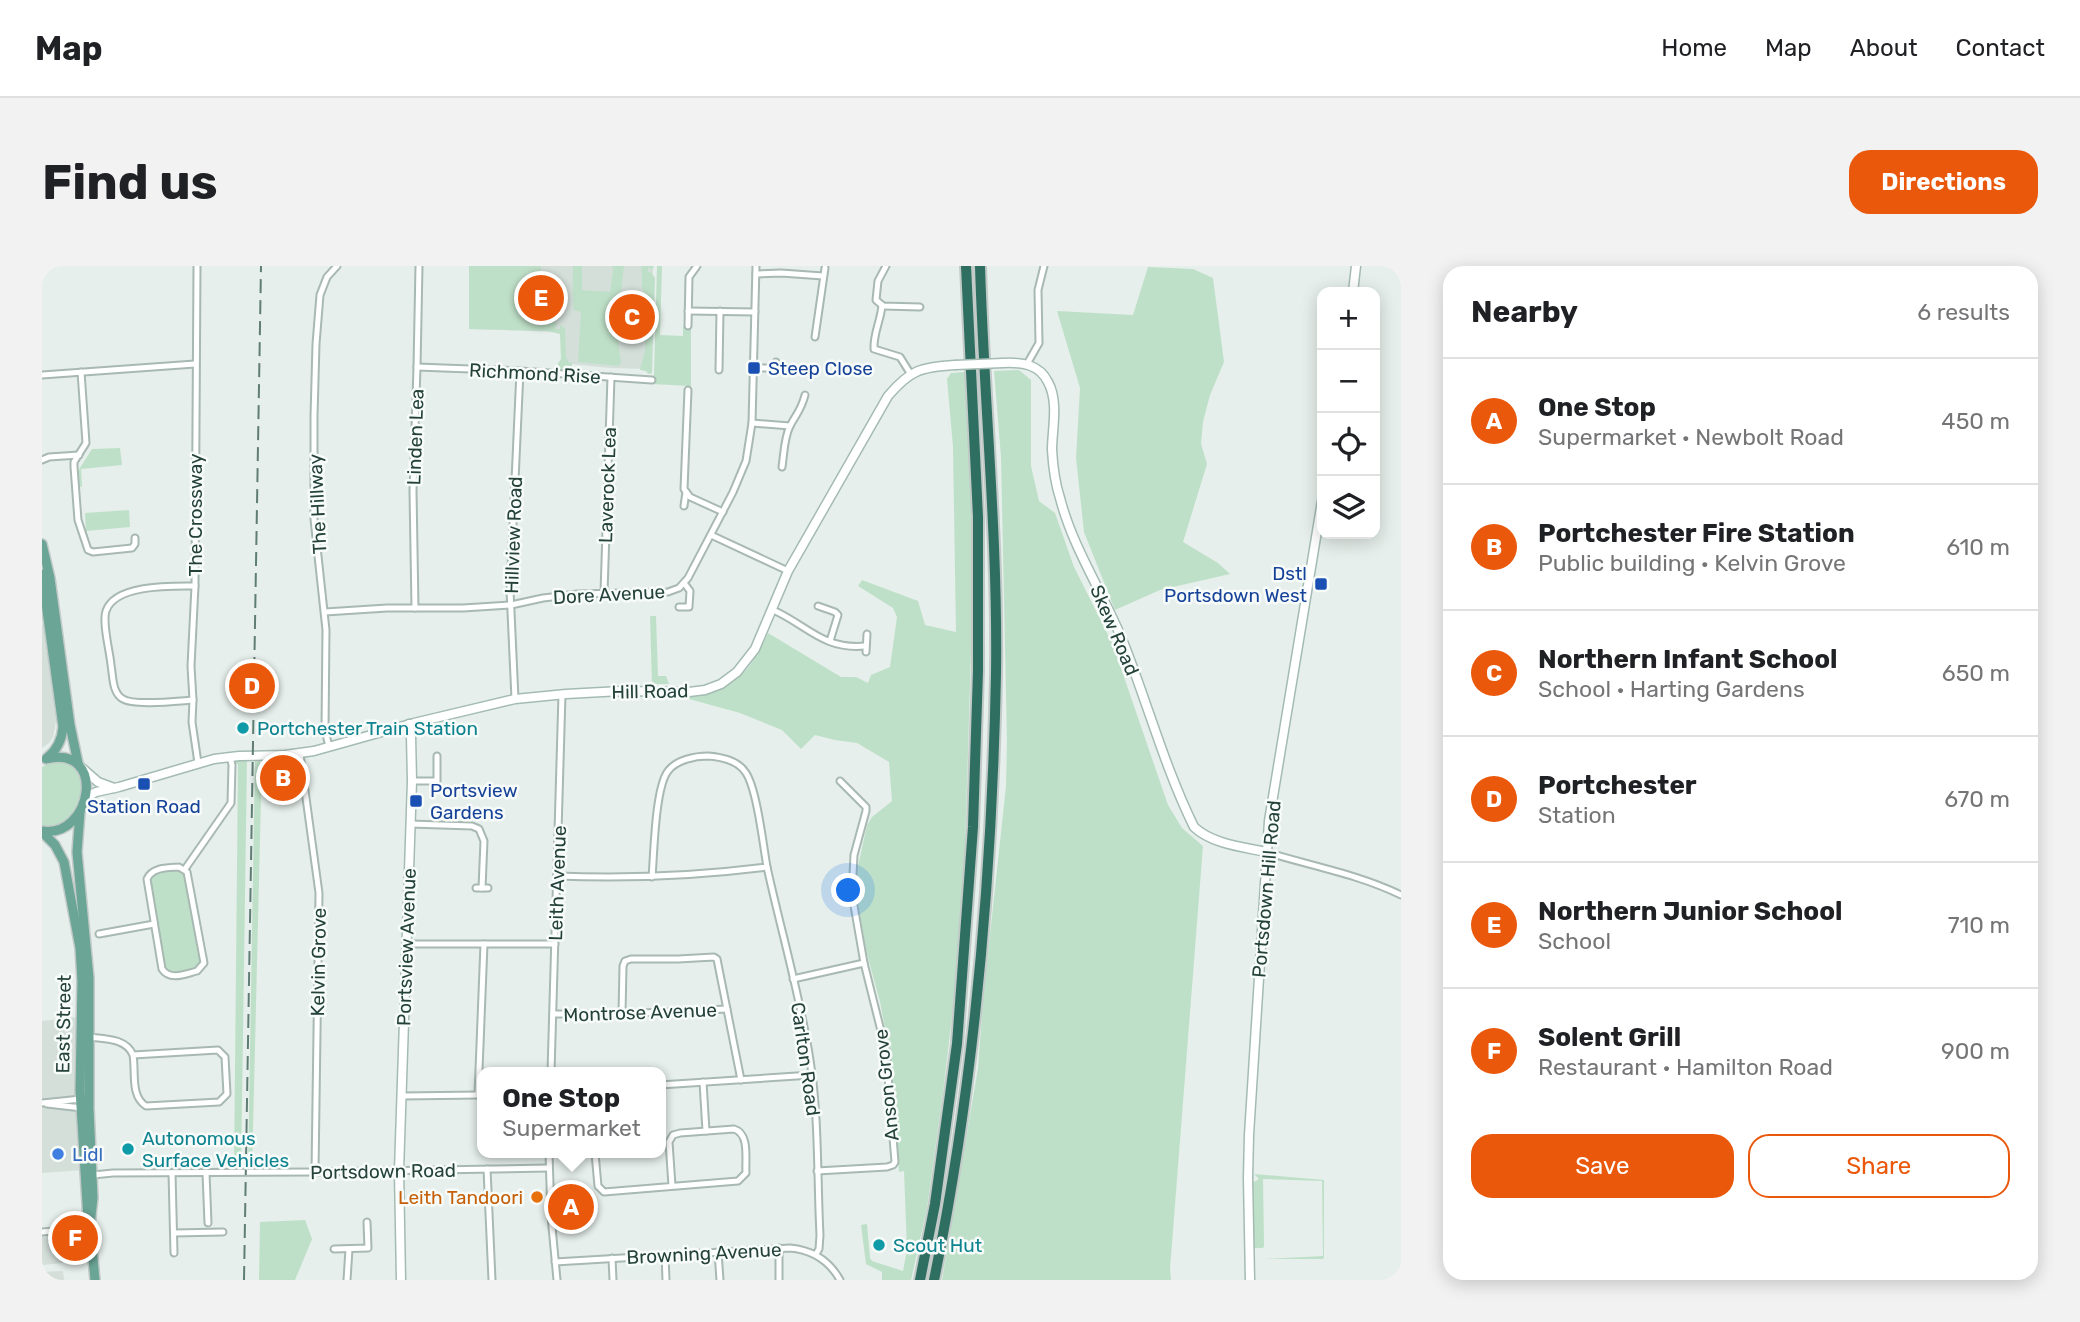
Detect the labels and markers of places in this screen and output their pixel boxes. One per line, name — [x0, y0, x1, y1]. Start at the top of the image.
pin: E — [518, 272, 564, 324]
pin: C — [609, 291, 655, 343]
place label: Steep Close — [768, 357, 873, 380]
marker: Steep Close — [746, 360, 762, 376]
place label: Dstl Portsdown West — [1164, 562, 1308, 607]
marker: Dstl Portsdown West — [1313, 576, 1329, 592]
pin: D — [229, 660, 275, 712]
place label: Portchester Train Station — [257, 717, 478, 740]
marker: Portchester Train Station — [235, 720, 251, 736]
pin: B — [260, 752, 306, 804]
marker: Station Road — [136, 776, 152, 792]
place label: Portsview Gardens — [430, 779, 518, 824]
marker: Portsview Gardens — [408, 793, 424, 809]
place label: Station Road — [87, 795, 201, 818]
place label: Autonomous Surface Vehicles — [142, 1127, 289, 1172]
marker: Autonomous Surface Vehicles — [120, 1141, 136, 1157]
place label: Lidl — [72, 1143, 103, 1166]
marker: Lidl — [50, 1146, 66, 1162]
pin: A — [548, 1181, 594, 1233]
place label: Leith Tandoori — [398, 1186, 523, 1209]
marker: Leith Tandoori — [529, 1189, 545, 1205]
pin: F — [52, 1212, 98, 1264]
place label: Scout Hut — [893, 1234, 983, 1257]
marker: Scout Hut — [871, 1237, 887, 1253]

